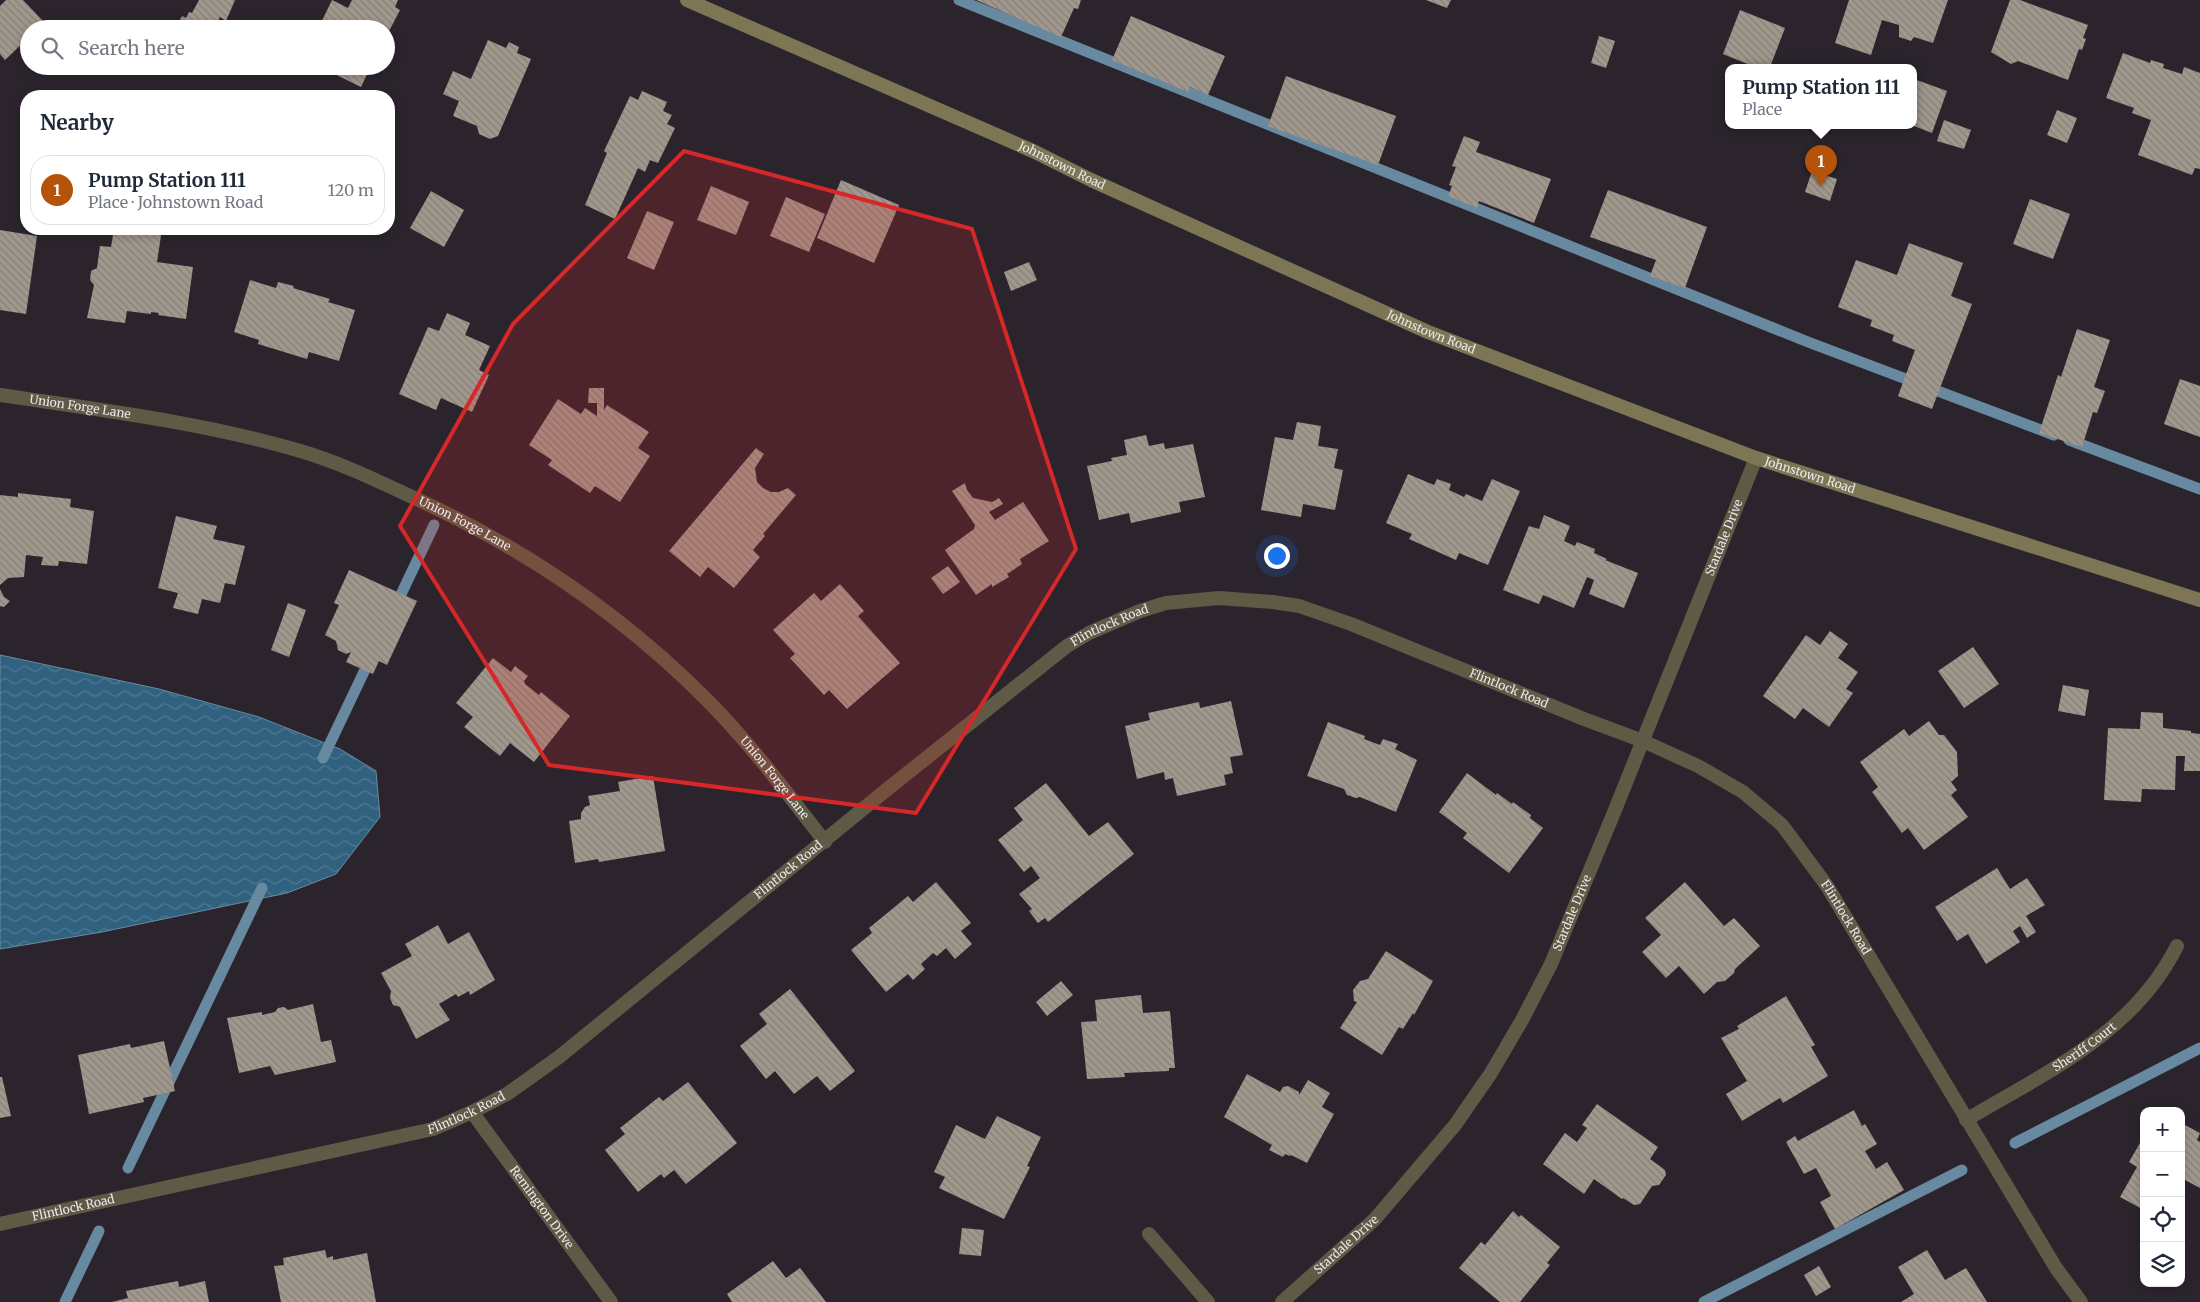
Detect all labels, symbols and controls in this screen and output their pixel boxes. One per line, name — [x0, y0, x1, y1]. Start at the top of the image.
search box — [20, 20, 395, 75]
icon: search — [38, 34, 66, 62]
text: Search here — [78, 36, 185, 60]
popup — [1725, 64, 1917, 129]
text: Pump Station 111 — [1742, 75, 1900, 99]
text: Place — [1742, 99, 1782, 119]
text: Nearby — [40, 109, 114, 136]
street label: Johnstown Road — [1016, 137, 1108, 193]
pin: 1 — [1805, 145, 1837, 186]
text: Pump Station 111 — [88, 168, 246, 192]
text: 1 — [53, 180, 61, 200]
text: 120 m — [328, 180, 374, 200]
text: Place · Johnstown Road — [88, 192, 263, 212]
street label: Johnstown Road — [1384, 306, 1478, 357]
street label: Union Forge Lane — [29, 391, 132, 421]
street label: Johnstown Road — [1762, 453, 1857, 496]
street label: Union Forge Lane — [417, 493, 514, 554]
street label: Stardale Drive — [1702, 497, 1746, 578]
your location — [1264, 543, 1290, 569]
street label: Flintlock Road — [1068, 601, 1150, 649]
street label: Flintlock Road — [1467, 665, 1551, 711]
street label: Union Forge Lane — [737, 733, 813, 822]
street label: Flintlock Road — [751, 837, 825, 902]
street label: Stardale Drive — [1549, 872, 1594, 953]
street label: Flintlock Road — [1818, 877, 1874, 957]
street label: Sheriff Court — [2049, 1019, 2119, 1075]
street label: Flintlock Road — [426, 1088, 507, 1137]
map controls — [2140, 1107, 2185, 1287]
button: + — [2140, 1107, 2185, 1152]
button: − — [2140, 1152, 2185, 1197]
street label: Remington Drive — [507, 1163, 577, 1251]
street label: Flintlock Road — [31, 1191, 116, 1224]
button: locate — [2140, 1197, 2185, 1242]
street label: Stardale Drive — [1311, 1212, 1381, 1277]
button: layers — [2140, 1242, 2185, 1287]

